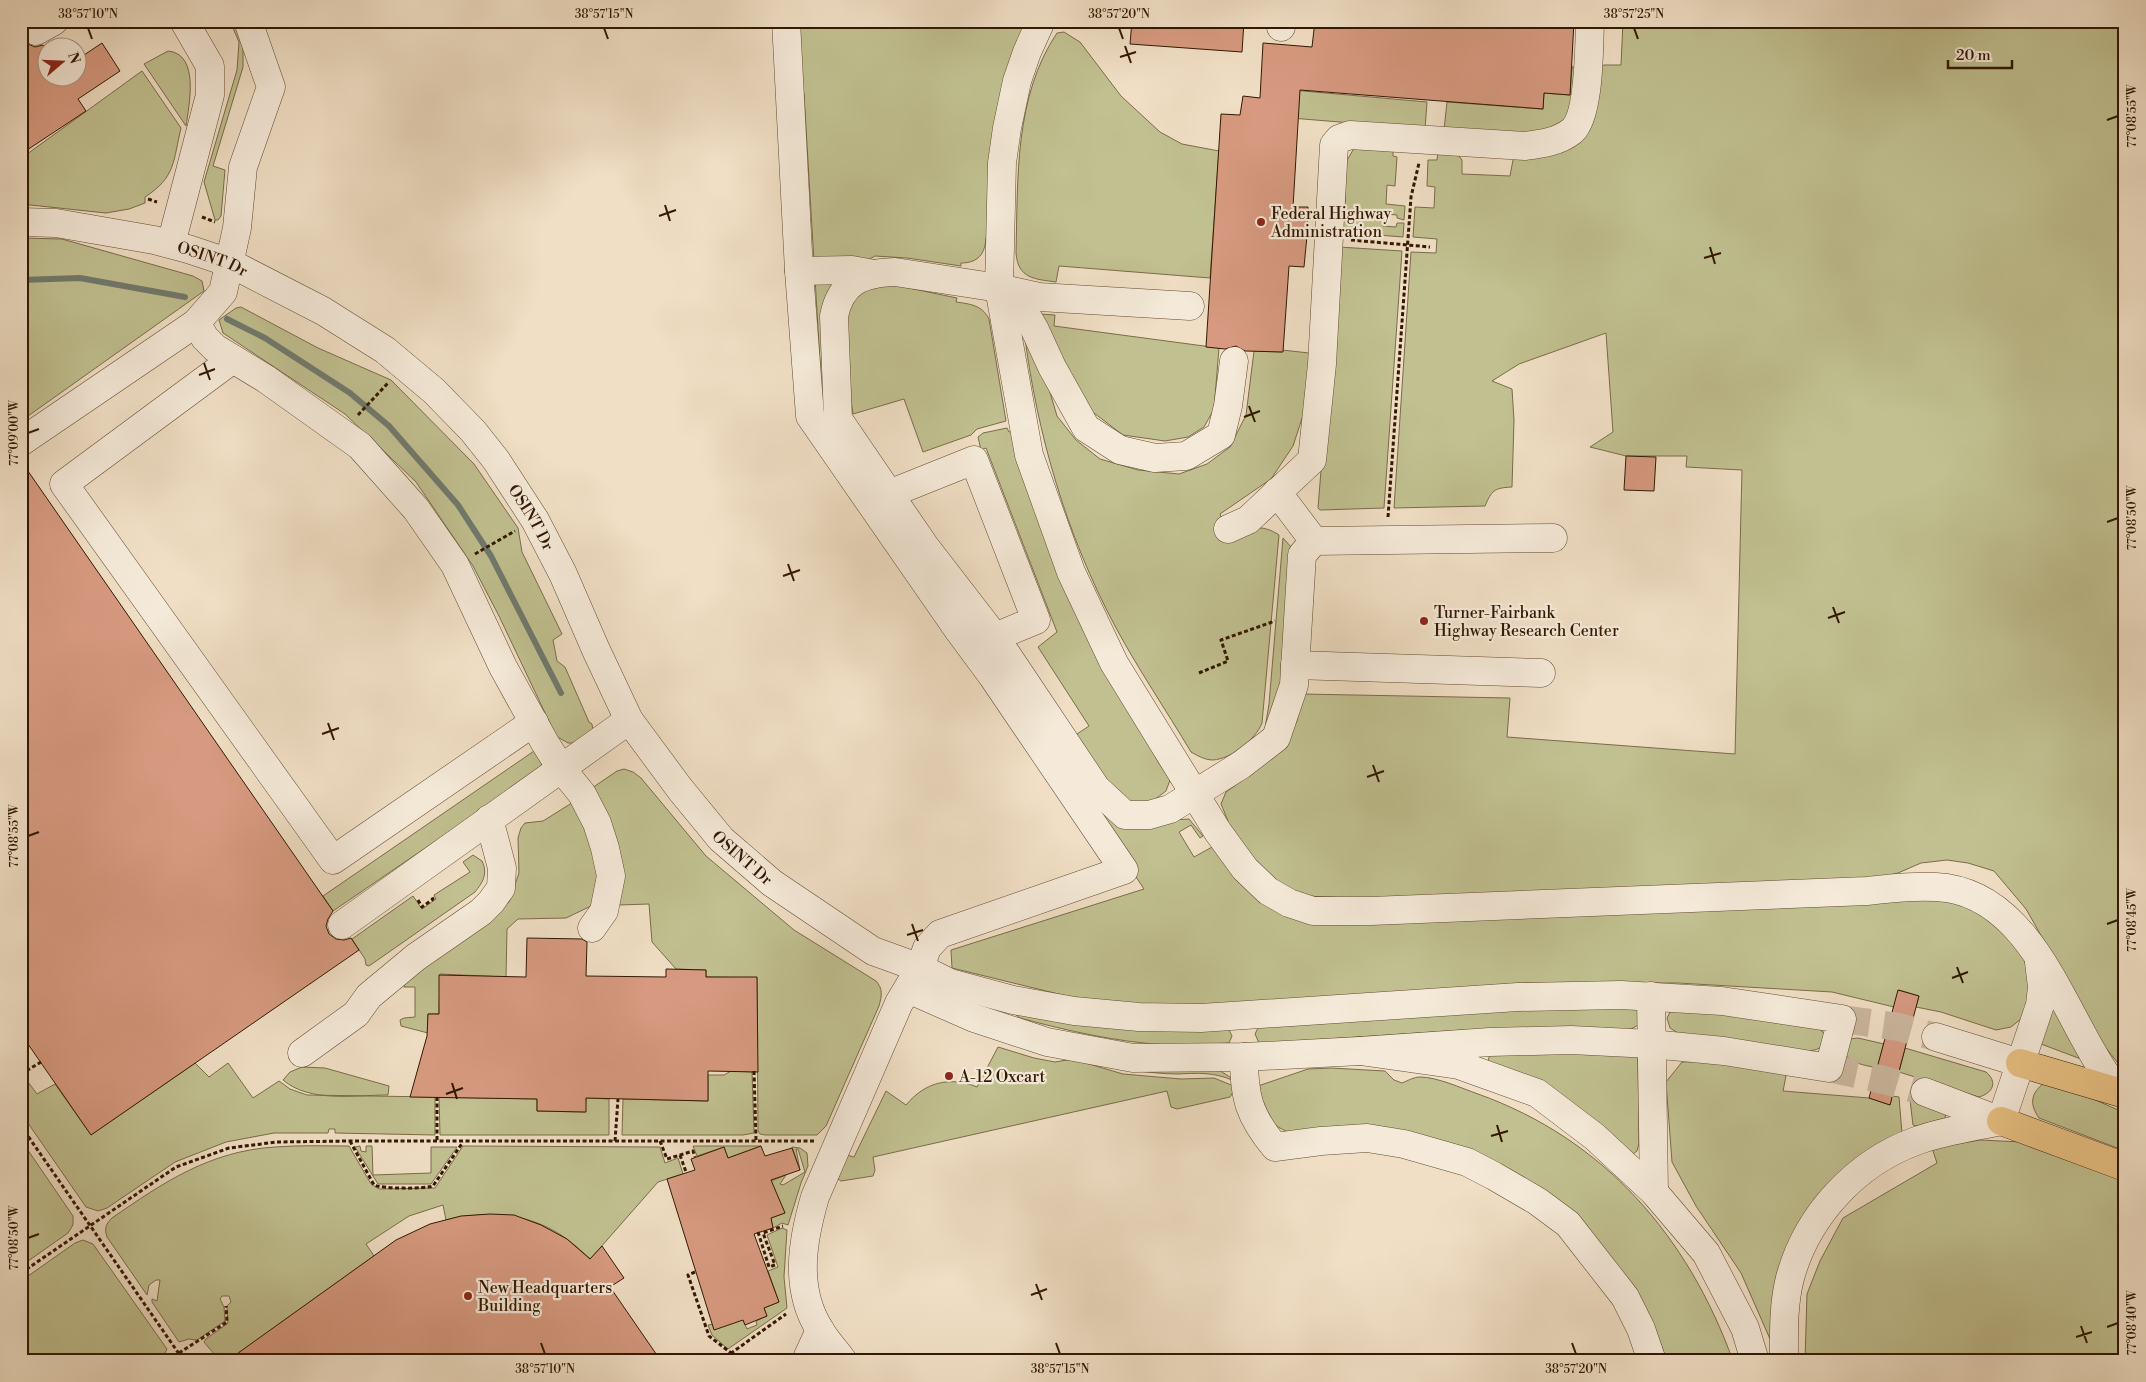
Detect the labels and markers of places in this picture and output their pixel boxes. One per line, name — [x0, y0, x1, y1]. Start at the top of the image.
place label: Federal Highway Administration — [1270, 204, 1392, 242]
marker: Federal Highway Administration — [1255, 216, 1267, 228]
place label: Turner-Fairbank Highway Research Center — [1434, 603, 1619, 641]
marker: Turner-Fairbank Highway Research Center — [1418, 615, 1430, 627]
place label: A-12 Oxcart — [958, 1067, 1045, 1087]
marker: A-12 Oxcart — [943, 1070, 955, 1082]
place label: New Headquarters Building — [477, 1278, 612, 1316]
marker: New Headquarters Building — [462, 1290, 474, 1302]

